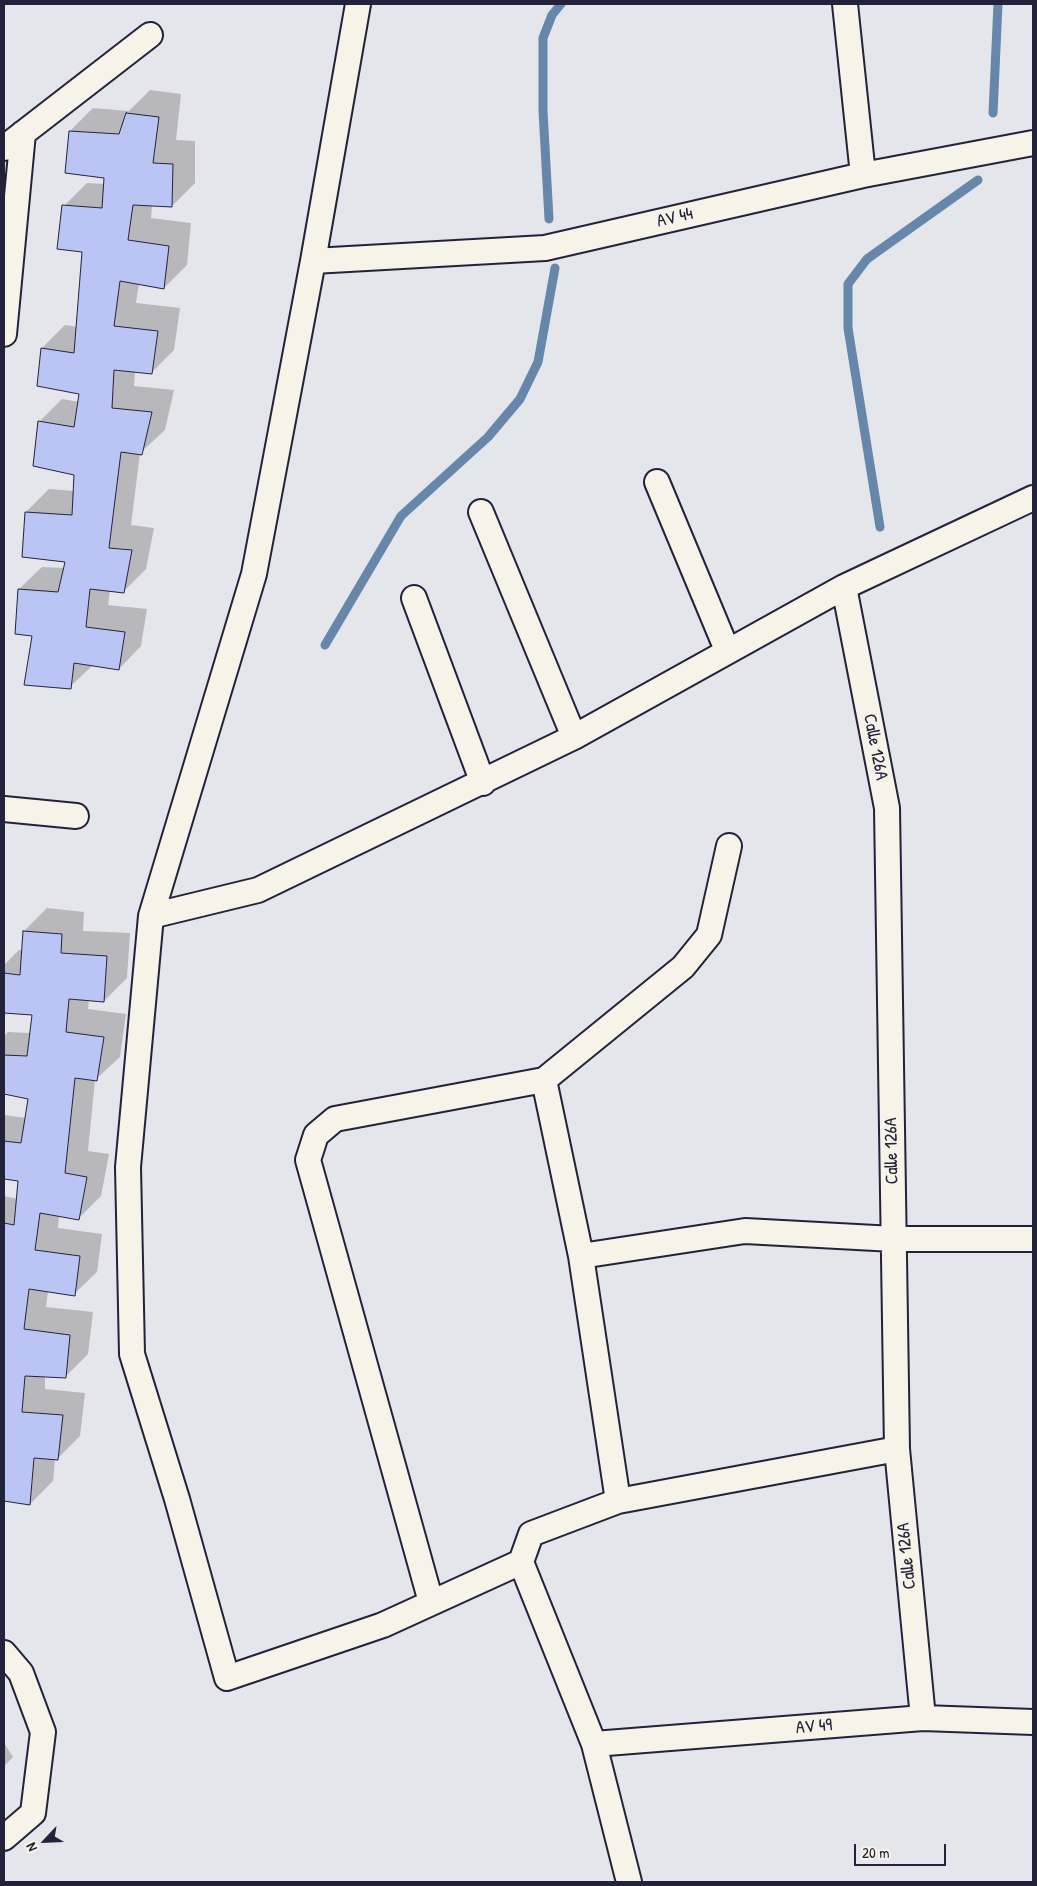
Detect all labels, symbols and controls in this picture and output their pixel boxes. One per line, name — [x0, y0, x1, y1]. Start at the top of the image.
street label: AV 44 — [655, 203, 695, 233]
street label: Calle 126A — [858, 712, 892, 782]
street label: Calle 126A — [881, 1117, 903, 1185]
street label: Calle 126A — [893, 1522, 921, 1590]
street label: AV 49 — [795, 1715, 833, 1739]
north arrow — [20, 1816, 70, 1866]
scale bar — [857, 1834, 950, 1866]
text: N — [21, 1840, 41, 1855]
text: 20 m — [862, 1842, 889, 1863]

